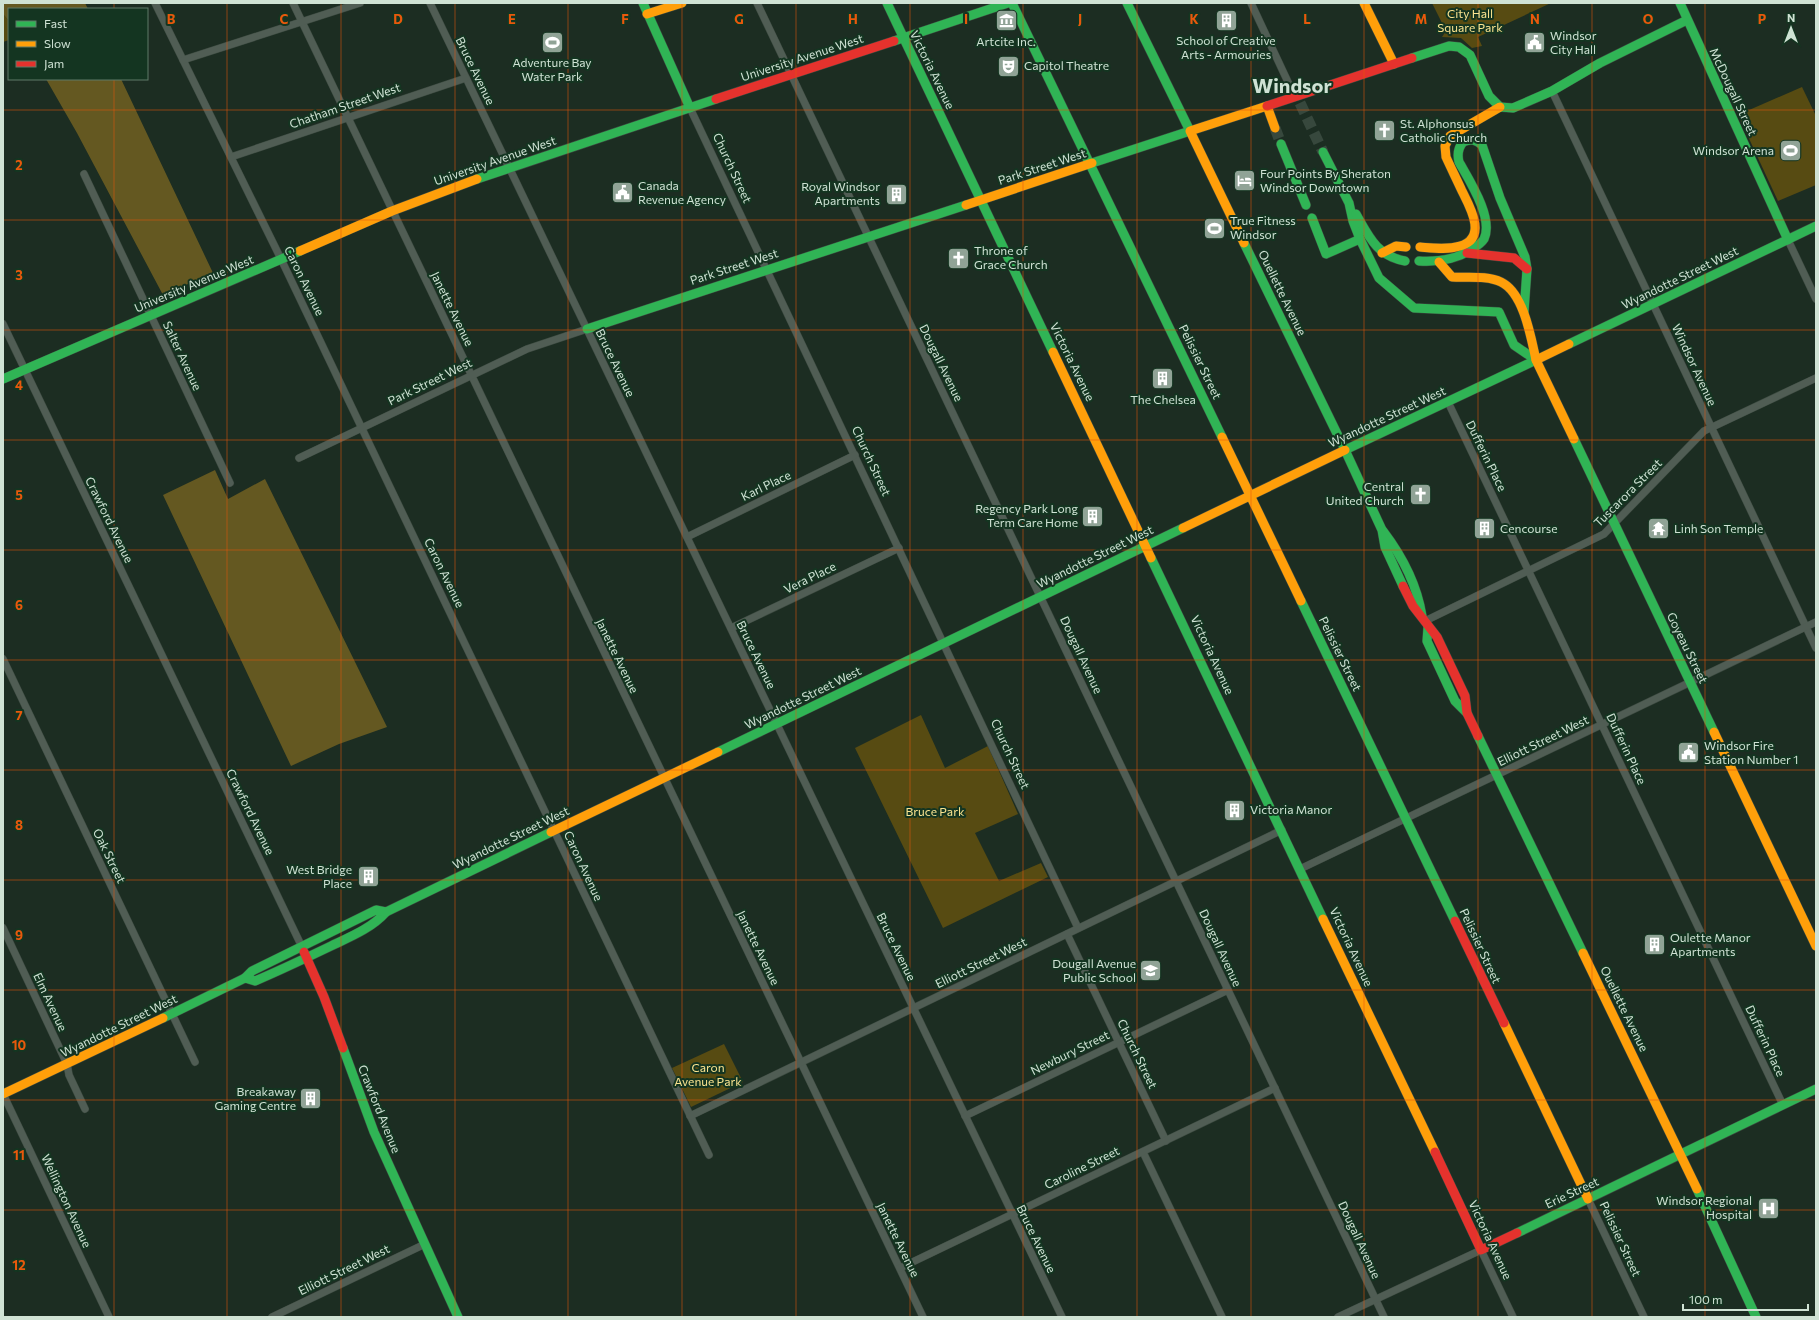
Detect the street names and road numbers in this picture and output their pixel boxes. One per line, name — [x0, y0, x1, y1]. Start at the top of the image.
street label: Victoria Avenue — [908, 28, 958, 111]
street label: University Avenue West — [739, 31, 865, 83]
street label: Bruce Avenue — [453, 34, 498, 107]
street label: McDougall Street — [1707, 46, 1760, 138]
street label: Chatham Street West — [287, 79, 402, 131]
street label: Church Street — [711, 130, 755, 205]
street label: University Avenue West — [432, 133, 558, 187]
street label: Park Street West — [996, 145, 1088, 187]
street label: Wyandotte Street West — [1619, 243, 1740, 311]
street label: Caron Avenue — [282, 244, 328, 318]
street label: Park Street West — [688, 245, 780, 287]
street label: Ouellette Avenue — [1256, 247, 1310, 338]
street label: University Avenue West — [132, 252, 255, 315]
street label: Janette Avenue — [428, 269, 477, 349]
street label: Salter Avenue — [161, 319, 205, 392]
street label: Victoria Avenue — [1048, 320, 1098, 403]
street label: Windsor Avenue — [1670, 321, 1720, 408]
street label: Dougall Avenue — [917, 322, 967, 403]
street label: Pelissier Street — [1177, 322, 1225, 401]
street label: Bruce Avenue — [593, 326, 638, 399]
street label: Park Street West — [385, 355, 474, 407]
street label: Wyandotte Street West — [1326, 383, 1448, 449]
street label: Dufferin Place — [1464, 418, 1510, 493]
street label: Church Street — [850, 423, 894, 498]
street label: Tuscarora Street — [1591, 455, 1664, 529]
street label: Karl Place — [738, 467, 793, 503]
street label: Crawford Avenue — [83, 474, 137, 565]
street label: Wyandotte Street West — [1034, 522, 1155, 590]
street label: Caron Avenue — [422, 536, 468, 610]
street label: Vera Place — [781, 559, 838, 596]
street label: Goyeau Street — [1665, 610, 1711, 685]
street label: Victoria Avenue — [1188, 613, 1237, 696]
street label: Dougall Avenue — [1058, 614, 1106, 696]
street label: Pelissier Street — [1317, 614, 1365, 693]
street label: Janette Avenue — [593, 616, 642, 696]
street label: Bruce Avenue — [734, 618, 779, 691]
street label: Wyandotte Street West — [742, 663, 863, 731]
street label: Dufferin Place — [1604, 711, 1650, 786]
street label: Elliott Street West — [1495, 712, 1591, 768]
street label: Church Street — [989, 716, 1033, 791]
street label: Crawford Avenue — [224, 766, 278, 857]
street label: Wyandotte Street West — [450, 803, 571, 871]
street label: Oak Street — [91, 826, 129, 885]
street label: Caron Avenue — [562, 828, 606, 903]
street label: Victoria Avenue — [1327, 905, 1376, 988]
street label: Pelissier Street — [1457, 906, 1504, 985]
street label: Dougall Avenue — [1197, 907, 1245, 989]
street label: Janette Avenue — [734, 908, 783, 988]
street label: Bruce Avenue — [874, 910, 919, 983]
street label: Elliott Street West — [933, 934, 1029, 990]
street label: Ouellette Avenue — [1598, 963, 1652, 1054]
street label: Elm Avenue — [31, 970, 71, 1033]
street label: Wyandotte Street West — [58, 991, 179, 1059]
street label: Dufferin Place — [1743, 1003, 1789, 1078]
street label: Church Street — [1115, 1017, 1161, 1091]
street label: Newbury Street — [1028, 1027, 1111, 1077]
street label: Crawford Avenue — [356, 1062, 404, 1155]
street label: Caroline Street — [1042, 1143, 1121, 1191]
street label: Wellington Avenue — [39, 1152, 95, 1250]
street label: Erie Street — [1543, 1174, 1601, 1211]
street label: Victoria Avenue — [1466, 1198, 1515, 1281]
street label: Dougall Avenue — [1336, 1199, 1384, 1281]
street label: Pelissier Street — [1597, 1199, 1644, 1278]
street label: Janette Avenue — [874, 1200, 923, 1280]
street label: Bruce Avenue — [1014, 1202, 1059, 1275]
street label: Elliott Street West — [296, 1241, 392, 1297]

